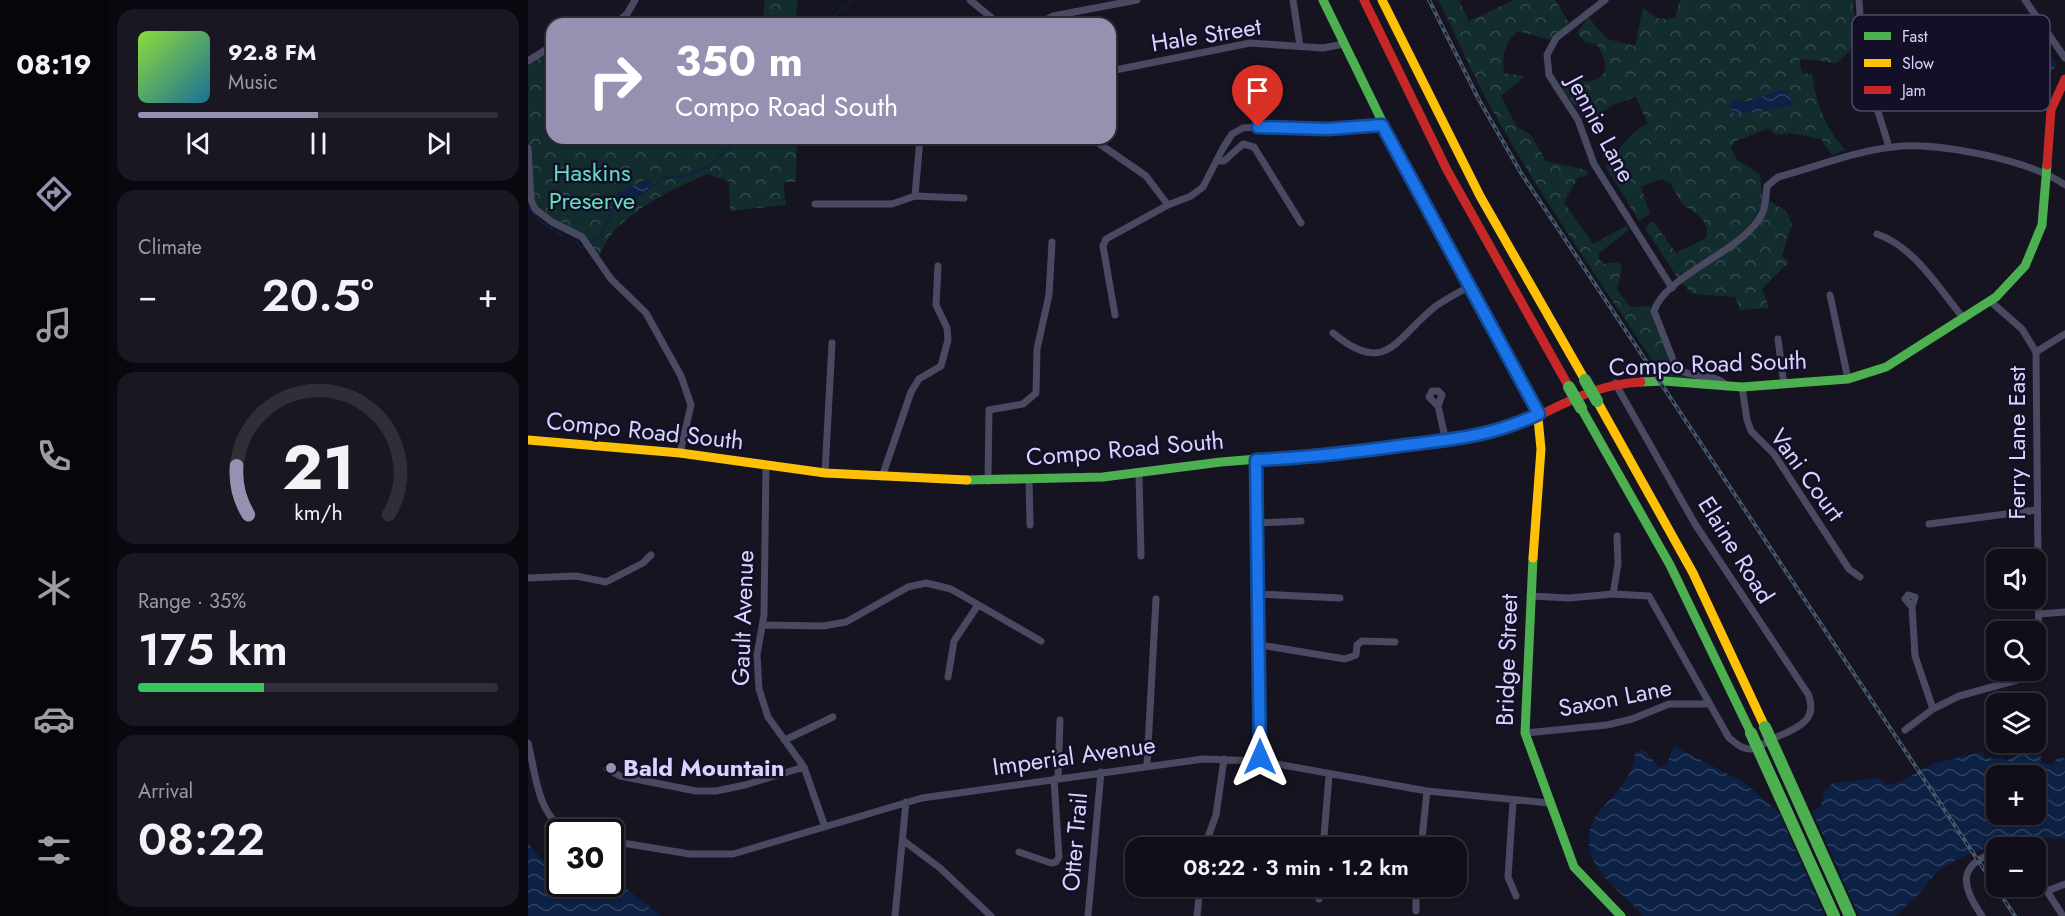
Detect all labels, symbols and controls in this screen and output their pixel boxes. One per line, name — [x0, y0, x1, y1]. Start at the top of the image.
street label: Hale Street — [1148, 8, 1264, 60]
legend — [1852, 15, 2050, 111]
text: Fast — [1902, 25, 1928, 48]
text: 350 m — [675, 31, 803, 92]
text: 92.8 FM — [228, 36, 316, 68]
icon: right — [576, 42, 654, 120]
text: 08:19 — [16, 45, 92, 84]
text: Slow — [1902, 52, 1934, 75]
pin — [1232, 65, 1283, 127]
street label: Jennie Lane — [1557, 66, 1644, 188]
text: Music — [228, 68, 278, 97]
icon: arrive — [1241, 74, 1274, 107]
text: Jam — [1900, 79, 1926, 102]
text: Compo Road South — [675, 87, 898, 126]
icon: previous — [182, 127, 215, 160]
icon: pause — [302, 127, 335, 160]
icon: next — [422, 127, 455, 160]
park label: Haskins Preserve — [549, 155, 635, 218]
icon: directions — [33, 173, 75, 215]
text: Climate — [138, 233, 202, 262]
text: 20.5° — [261, 263, 374, 328]
text: − — [138, 272, 157, 319]
text: + — [478, 272, 498, 319]
icon: music — [33, 304, 75, 346]
street label: Compo Road South — [1608, 343, 1808, 384]
street label: Ferry Lane East — [1999, 366, 2034, 520]
street label: Compo Road South — [545, 403, 746, 458]
street label: Vani Court — [1762, 421, 1853, 529]
text: 21 — [282, 422, 354, 512]
street label: Compo Road South — [1025, 422, 1225, 475]
icon: phone — [33, 435, 75, 477]
street label: Elaine Road — [1690, 489, 1783, 610]
text: km/h — [294, 497, 342, 528]
street label: Gault Avenue — [723, 549, 762, 687]
map controls — [1986, 549, 2046, 897]
button: sound — [1986, 549, 2046, 609]
icon: climate — [33, 567, 75, 609]
text: Range · 35% — [138, 587, 246, 616]
street label: Bridge Street — [1487, 593, 1526, 727]
text: 175 km — [138, 617, 288, 682]
button: search — [1986, 621, 2046, 681]
street label: Saxon Lane — [1555, 669, 1675, 726]
button: layers — [1986, 693, 2046, 753]
icon: car — [33, 698, 75, 740]
position arrow — [1228, 725, 1292, 789]
street label: Imperial Avenue — [990, 727, 1158, 784]
place label: Bald Mountain — [623, 750, 785, 785]
marker: Bald Mountain — [604, 761, 618, 775]
button: + — [1986, 765, 2046, 825]
text: Arrival — [138, 777, 193, 806]
street label: Otter Trail — [1053, 791, 1096, 893]
text: 08:22 — [138, 807, 265, 872]
speed limit sign: 30 — [546, 819, 624, 897]
icon: filters — [33, 829, 75, 871]
button: − — [1986, 837, 2046, 897]
text: 08:22 · 3 min · 1.2 km — [1183, 851, 1409, 883]

